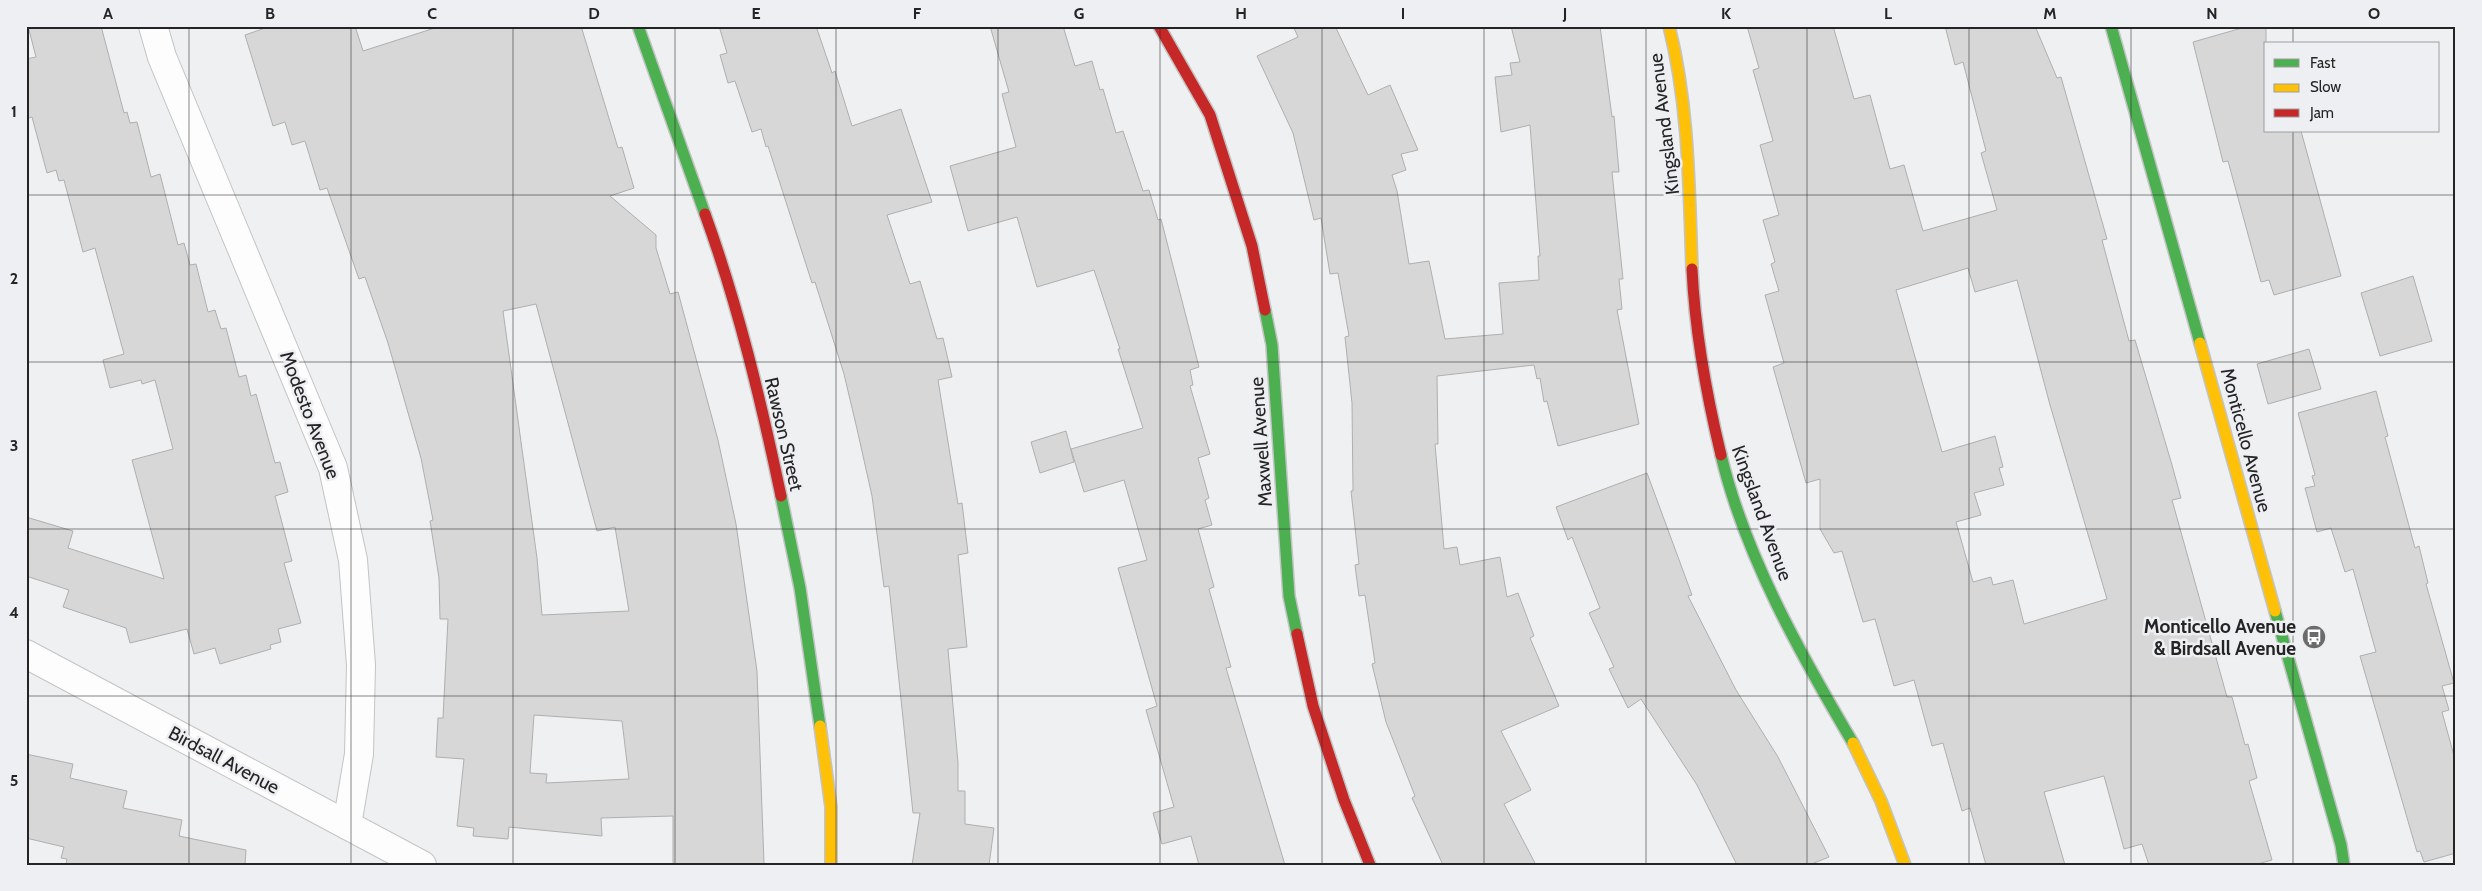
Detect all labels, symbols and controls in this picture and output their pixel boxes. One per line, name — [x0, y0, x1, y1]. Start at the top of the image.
text: A — [103, 4, 113, 23]
text: B — [265, 4, 275, 23]
text: C — [427, 4, 437, 23]
text: D — [588, 4, 600, 23]
text: E — [751, 4, 761, 23]
text: F — [913, 4, 922, 23]
text: G — [1074, 4, 1084, 23]
text: H — [1235, 4, 1247, 23]
text: I — [1401, 4, 1405, 23]
text: J — [1562, 4, 1567, 23]
text: K — [1721, 4, 1731, 23]
text: L — [1884, 4, 1892, 23]
text: M — [2043, 4, 2057, 23]
text: N — [2206, 4, 2218, 23]
text: O — [2368, 4, 2380, 23]
legend — [2264, 42, 2440, 132]
street label: Kingsland Avenue — [1644, 52, 1684, 196]
text: Fast — [2310, 54, 2335, 72]
text: Slow — [2310, 78, 2341, 96]
text: 1 — [11, 102, 17, 121]
text: Jam — [2309, 104, 2334, 122]
text: 2 — [10, 269, 18, 288]
street label: Modesto Avenue — [275, 348, 345, 482]
street label: Monticello Avenue — [2216, 365, 2276, 515]
street label: Rawson Street — [760, 375, 808, 494]
street label: Maxwell Avenue — [1245, 376, 1277, 508]
text: 3 — [10, 436, 18, 455]
street label: Kingsland Avenue — [1727, 442, 1797, 584]
text: 4 — [9, 603, 19, 622]
place label: Monticello Avenue & Birdsall Avenue — [2144, 615, 2296, 660]
bus stop icon: Monticello Avenue & Birdsall Avenue — [2301, 624, 2327, 650]
street label: Birdsall Avenue — [165, 721, 284, 799]
text: 5 — [10, 771, 18, 790]

